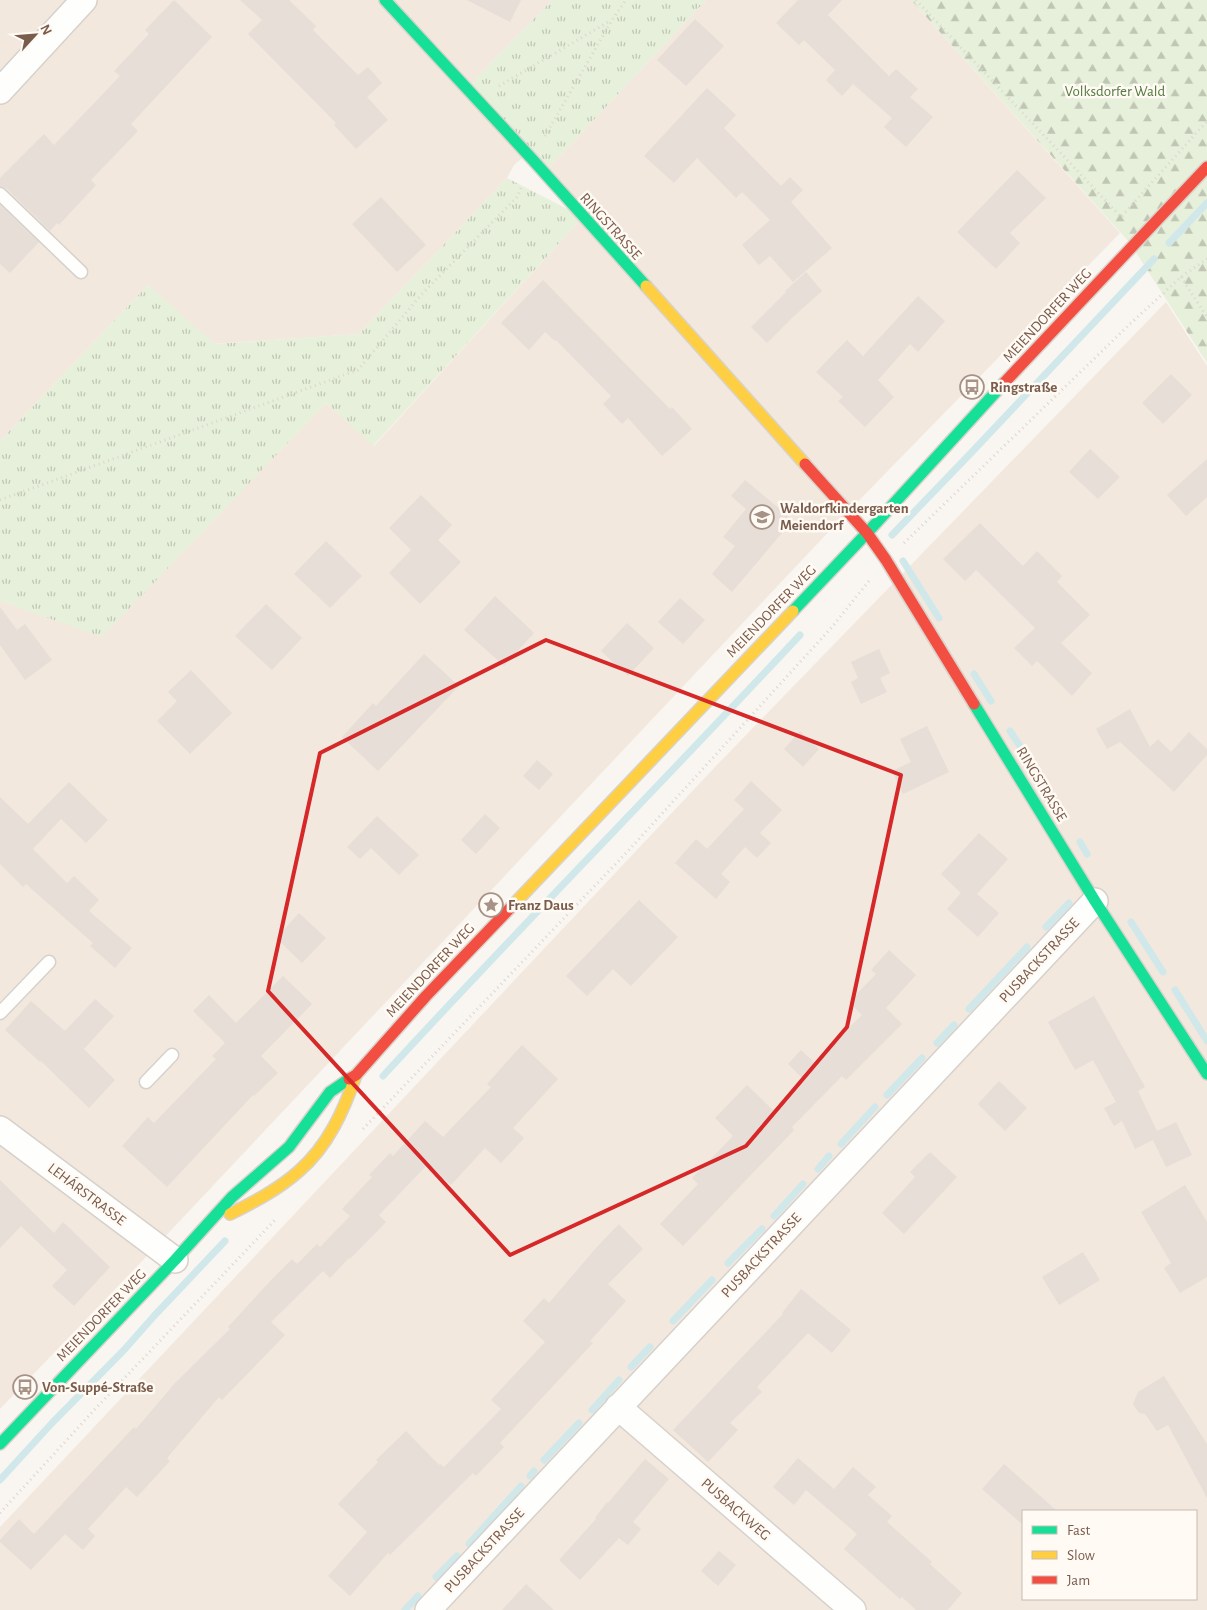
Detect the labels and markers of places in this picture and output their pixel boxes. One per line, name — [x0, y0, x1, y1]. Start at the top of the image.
bus stop icon: Ringstraße — [959, 374, 985, 400]
place label: Ringstraße — [990, 380, 1057, 395]
place label: Waldorfkindergarten Meiendorf — [780, 501, 909, 533]
school or university icon: Waldorfkindergarten Meiendorf — [749, 504, 775, 530]
place icon: Franz Daus — [478, 892, 504, 918]
place label: Franz Daus — [508, 898, 574, 913]
bus stop icon: Von-Suppé-Straße — [12, 1374, 38, 1400]
place label: Von-Suppé-Straße — [42, 1380, 153, 1395]

